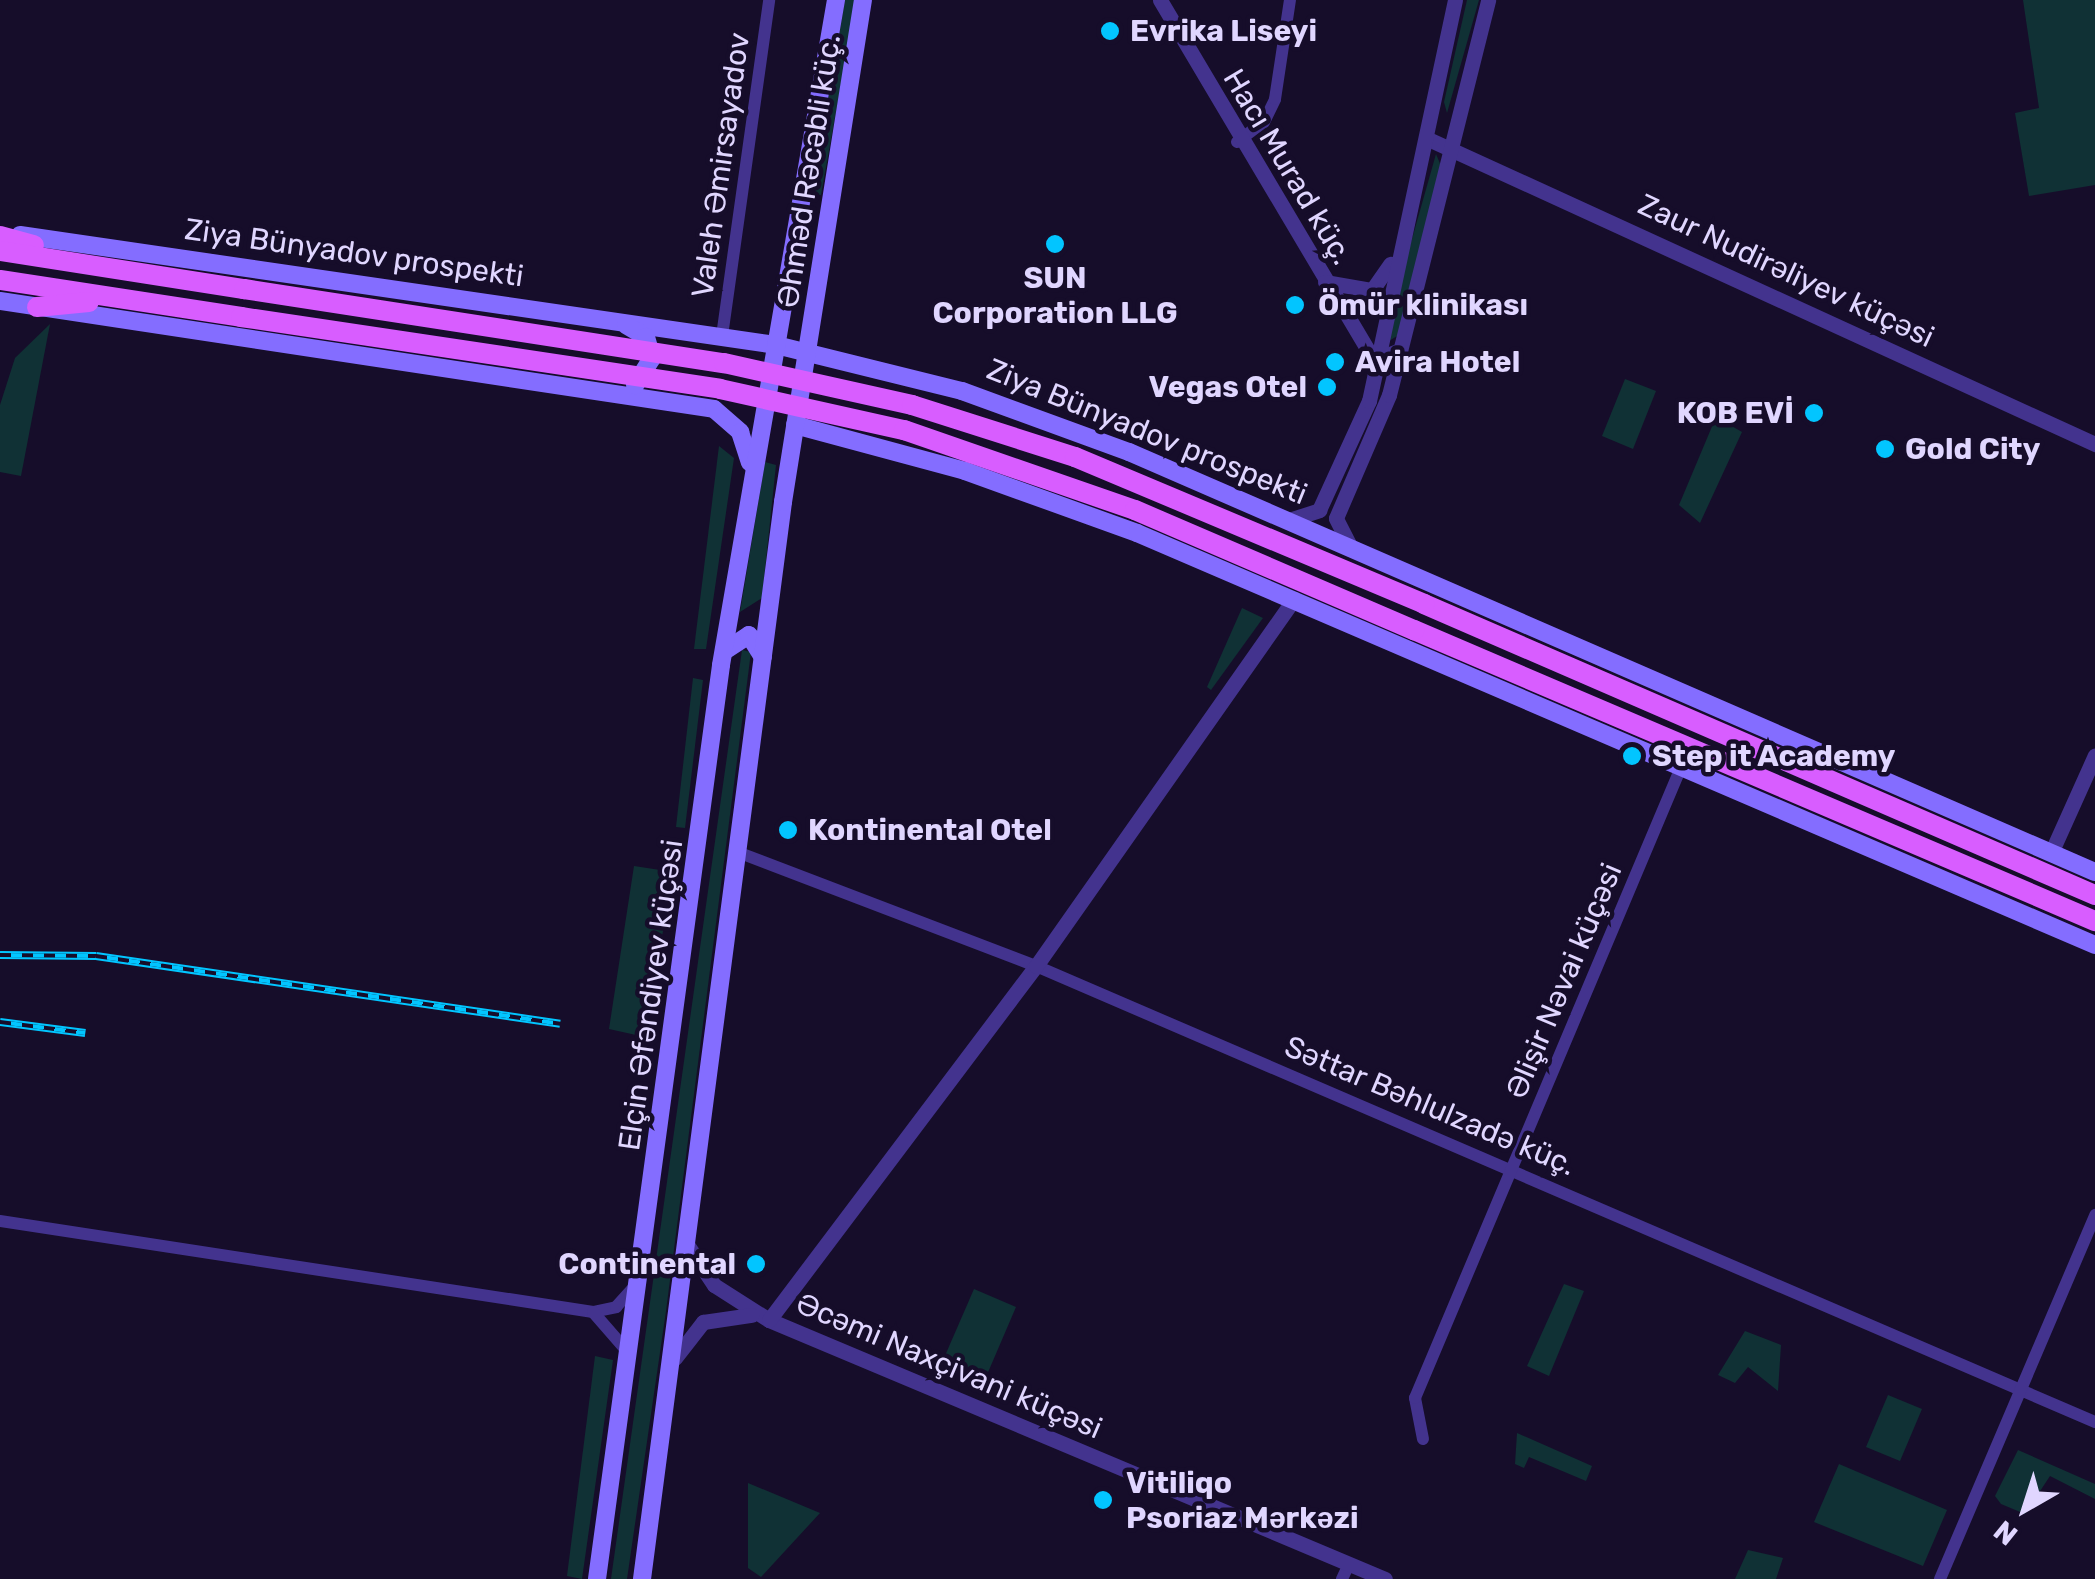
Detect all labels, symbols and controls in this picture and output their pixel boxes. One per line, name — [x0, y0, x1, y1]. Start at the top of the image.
place label: Evrika Liseyi — [1130, 13, 1317, 49]
marker: Evrika Liseyi — [1099, 20, 1121, 42]
street label: Valeh Əmirsayadov — [685, 30, 757, 300]
street label: Əhməd Rəcəbli küç. — [770, 32, 848, 310]
street label: Hacı Murad küç. — [1216, 63, 1360, 271]
street label: Zaur Nudirəliyev küçəsi — [1632, 186, 1940, 356]
street label: Ziya Bünyadov prospekti — [182, 211, 526, 295]
marker: SUN Corporation LLG — [1044, 233, 1066, 255]
place label: SUN Corporation LLG — [933, 260, 1177, 330]
place label: Ömür klinikası — [1318, 287, 1529, 323]
marker: Ömür klinikası — [1282, 292, 1308, 318]
place label: Avira Hotel — [1355, 344, 1520, 380]
street label: Ziya Bünyadov prospekti — [981, 351, 1313, 513]
marker: Avira Hotel — [1324, 351, 1346, 373]
place label: Vegas Otel — [1149, 369, 1307, 405]
marker: Vegas Otel — [1316, 376, 1338, 398]
place label: KOB EVİ — [1677, 395, 1794, 431]
marker: KOB EVİ — [1803, 402, 1825, 424]
place label: Gold City — [1905, 431, 2040, 467]
marker: Gold City — [1874, 438, 1896, 460]
place label: Step it Academy — [1652, 738, 1896, 774]
marker: Step it Academy — [1621, 745, 1643, 767]
place label: Kontinental Otel — [808, 812, 1052, 848]
marker: Kontinental Otel — [777, 819, 799, 841]
street label: Elçin Əfəndiyev küçəsi — [611, 837, 691, 1153]
street label: Əlişir Nəvai küçəsi — [1498, 858, 1630, 1104]
street label: Səttar Bəhlulzadə küç. — [1279, 1028, 1581, 1184]
place label: Continental — [558, 1246, 736, 1282]
marker: Continental — [745, 1253, 767, 1275]
street label: Əcəmi Naxçivani küçəsi — [791, 1285, 1107, 1447]
north arrow — [1975, 1459, 2075, 1559]
place label: Vitiliqo Psoriaz Mərkəzi — [1126, 1465, 1359, 1536]
marker: Vitiliqo Psoriaz Mərkəzi — [1090, 1487, 1116, 1513]
text: N — [1988, 1514, 2024, 1552]

